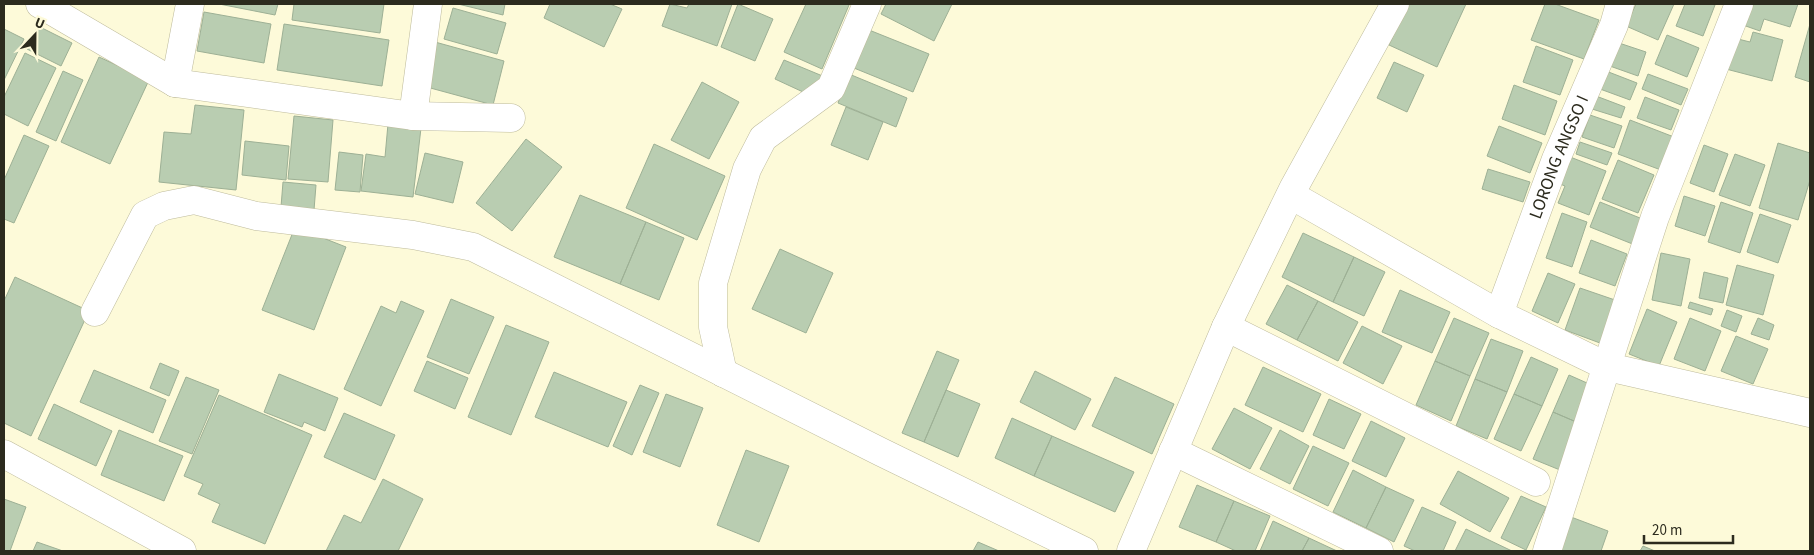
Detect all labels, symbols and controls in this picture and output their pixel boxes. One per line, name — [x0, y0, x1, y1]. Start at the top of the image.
north arrow — [10, 10, 60, 60]
text: U — [31, 13, 48, 35]
street label: LORONG ANGSO I — [1523, 91, 1595, 222]
scale bar — [1644, 512, 1733, 544]
text: 20 m — [1652, 520, 1682, 541]

